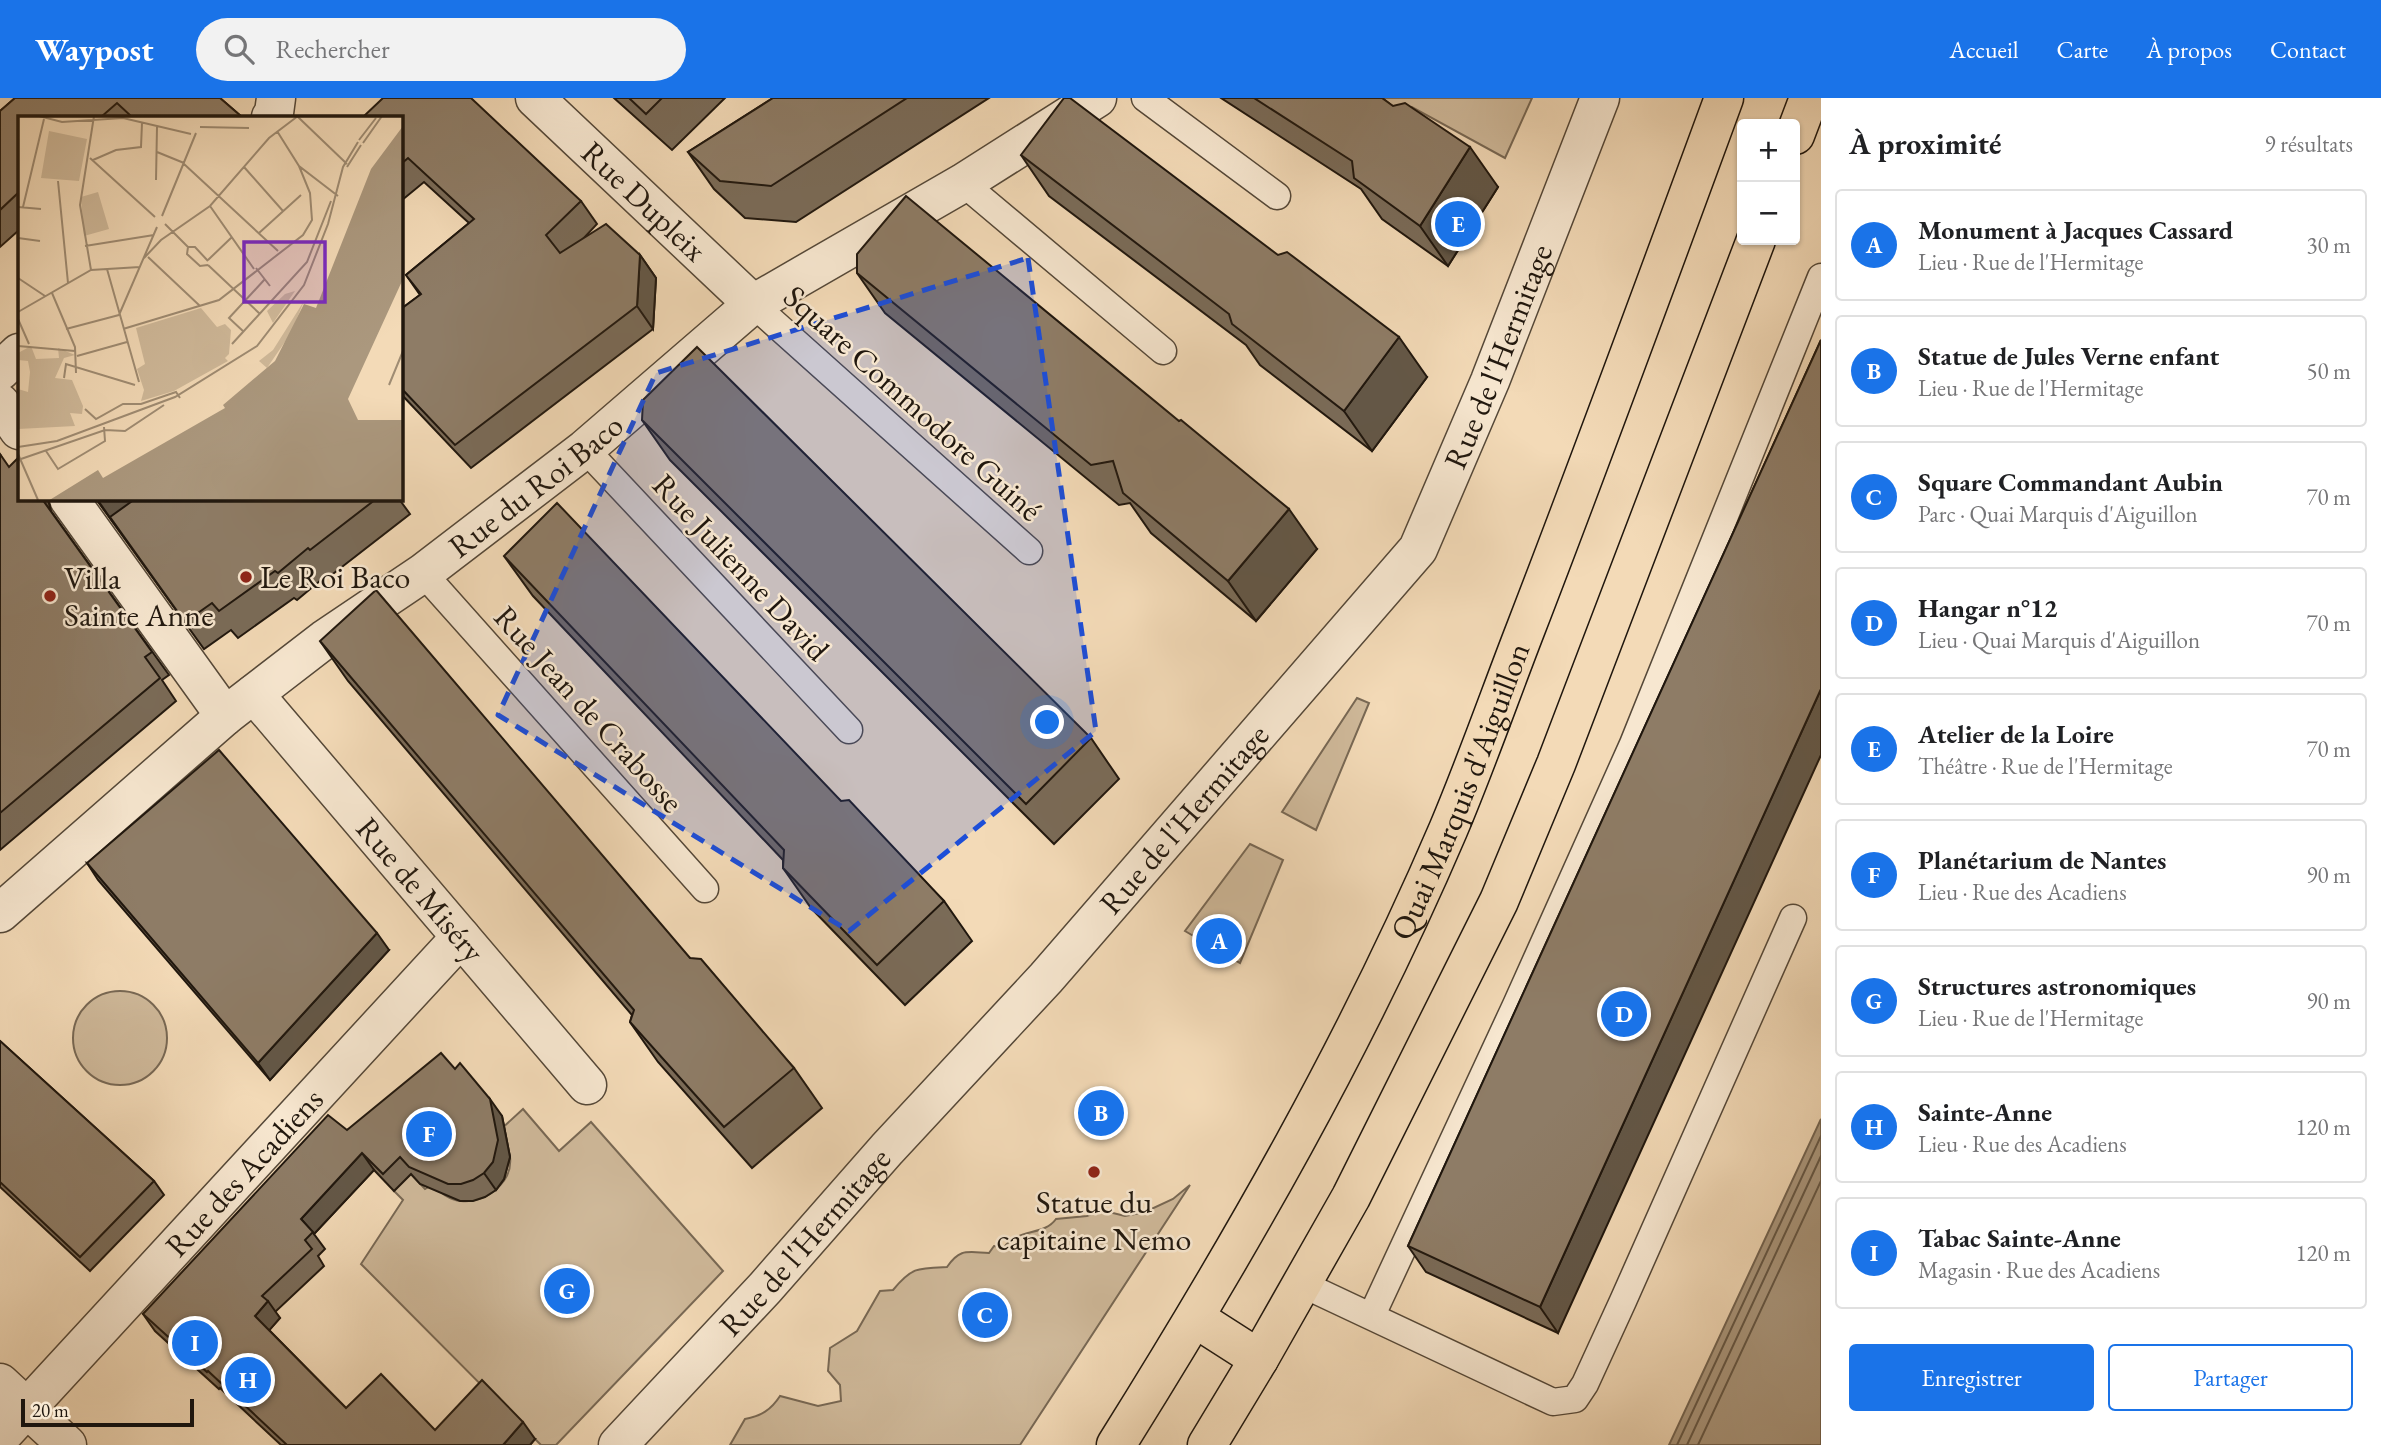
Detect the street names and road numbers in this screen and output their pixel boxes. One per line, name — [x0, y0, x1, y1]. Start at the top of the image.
street label: Rue Dupleix — [572, 132, 716, 271]
street label: Rue de l'Hermitage — [1434, 238, 1562, 475]
street label: Square Commodore Guiné — [775, 276, 1051, 530]
street label: Rue du Roi Baco — [440, 404, 632, 567]
street label: Rue Julienne David — [643, 464, 839, 670]
street label: Rue Jean de Crabosse — [485, 597, 693, 821]
street label: Quai Marquis d'Aiguillon — [1380, 637, 1539, 947]
street label: Rue de l'Hermitage — [1090, 715, 1278, 923]
street label: Rue de Miséry — [347, 808, 495, 972]
street label: Rue des Acadiens — [156, 1079, 332, 1266]
street label: Rue de l'Hermitage — [710, 1139, 900, 1345]

